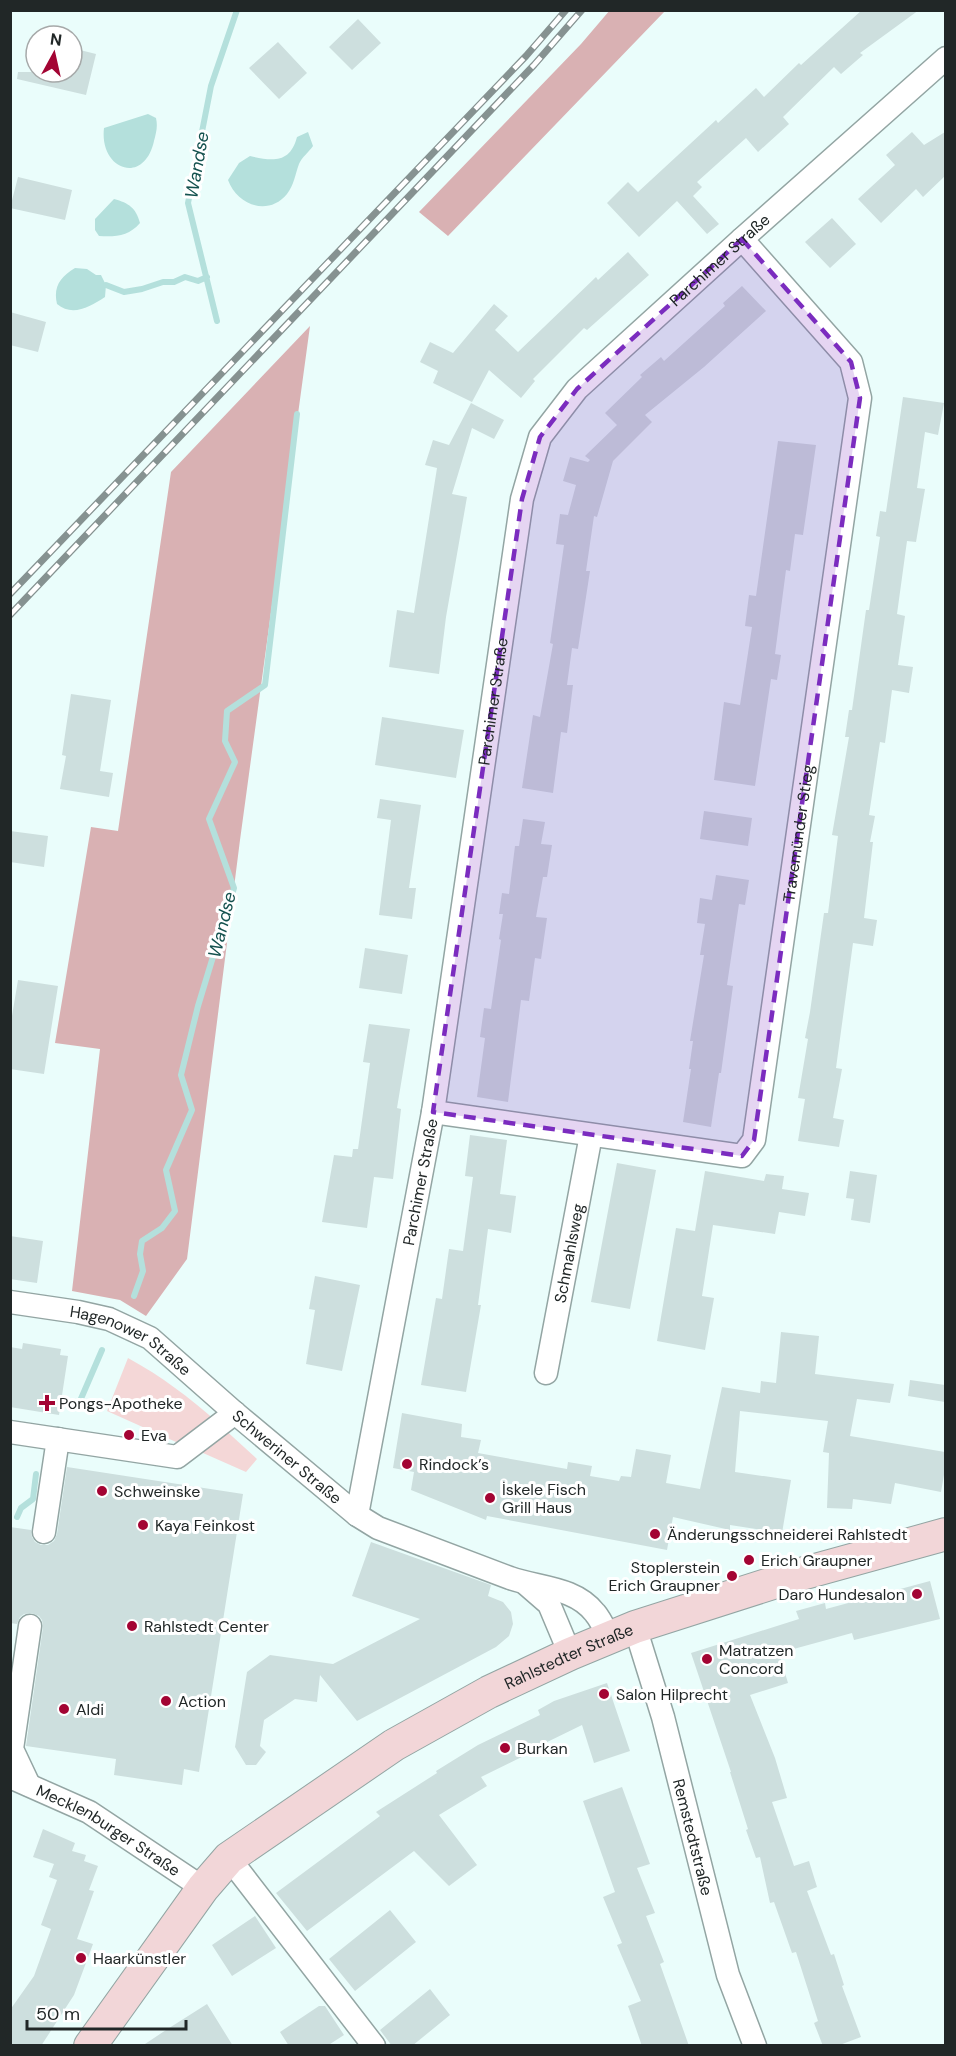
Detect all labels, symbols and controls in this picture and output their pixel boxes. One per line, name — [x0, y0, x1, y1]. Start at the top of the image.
north arrow — [24, 24, 84, 84]
text: N — [49, 28, 63, 51]
water label: Wandse — [179, 130, 215, 200]
street label: Parchimer Straße — [665, 209, 774, 311]
street label: Parchimer Straße — [473, 636, 513, 767]
street label: Travemünder Stieg — [778, 763, 819, 904]
water label: Wandse — [202, 889, 242, 961]
street label: Parchimer Straße — [398, 1117, 443, 1247]
street label: Schmahlsweg — [549, 1202, 589, 1305]
street label: Hagenower Straße — [68, 1301, 195, 1380]
place label: Pongs-Apotheke — [59, 1393, 183, 1414]
marker: Pongs-Apotheke — [40, 1396, 54, 1410]
street label: Schweriner Straße — [228, 1405, 346, 1509]
place label: Eva — [141, 1425, 167, 1446]
marker: Eva — [122, 1428, 136, 1442]
place label: Rindock’s — [419, 1454, 489, 1475]
marker: Rindock’s — [400, 1457, 414, 1471]
place label: İskele Fisch Grill Haus — [502, 1479, 586, 1518]
place label: Schweinske — [114, 1481, 200, 1502]
marker: Schweinske — [95, 1484, 109, 1498]
marker: İskele Fisch Grill Haus — [483, 1491, 497, 1505]
place label: Kaya Feinkost — [155, 1515, 255, 1536]
marker: Kaya Feinkost — [136, 1518, 150, 1532]
place label: Änderungsschneiderei Rahlstedt — [667, 1524, 907, 1545]
marker: Änderungsschneiderei Rahlstedt — [648, 1527, 662, 1541]
place label: Erich Graupner — [761, 1550, 873, 1571]
marker: Erich Graupner — [742, 1553, 756, 1567]
place label: Stoplerstein Erich Graupner — [608, 1557, 720, 1596]
marker: Stoplerstein Erich Graupner — [725, 1569, 739, 1583]
place label: Daro Hundesalon — [779, 1584, 905, 1605]
marker: Daro Hundesalon — [910, 1587, 924, 1601]
place label: Rahlstedt Center — [144, 1616, 269, 1637]
marker: Rahlstedt Center — [125, 1619, 139, 1633]
street label: Rahlstedter Straße — [501, 1619, 636, 1694]
place label: Matratzen Concord — [719, 1640, 793, 1679]
marker: Matratzen Concord — [700, 1652, 714, 1666]
place label: Salon Hilprecht — [616, 1684, 728, 1705]
marker: Salon Hilprecht — [597, 1687, 611, 1701]
place label: Action — [178, 1691, 226, 1712]
marker: Action — [159, 1694, 173, 1708]
place label: Aldi — [76, 1699, 104, 1720]
marker: Aldi — [57, 1702, 71, 1716]
place label: Burkan — [517, 1738, 568, 1759]
marker: Burkan — [498, 1741, 512, 1755]
street label: Remstedtstraße — [668, 1777, 718, 1898]
street label: Mecklenburger Straße — [33, 1780, 184, 1881]
place label: Haarkünstler — [93, 1948, 186, 1969]
marker: Haarkünstler — [74, 1951, 88, 1965]
scale bar — [27, 1993, 186, 2031]
text: 50 m — [36, 2002, 80, 2026]

